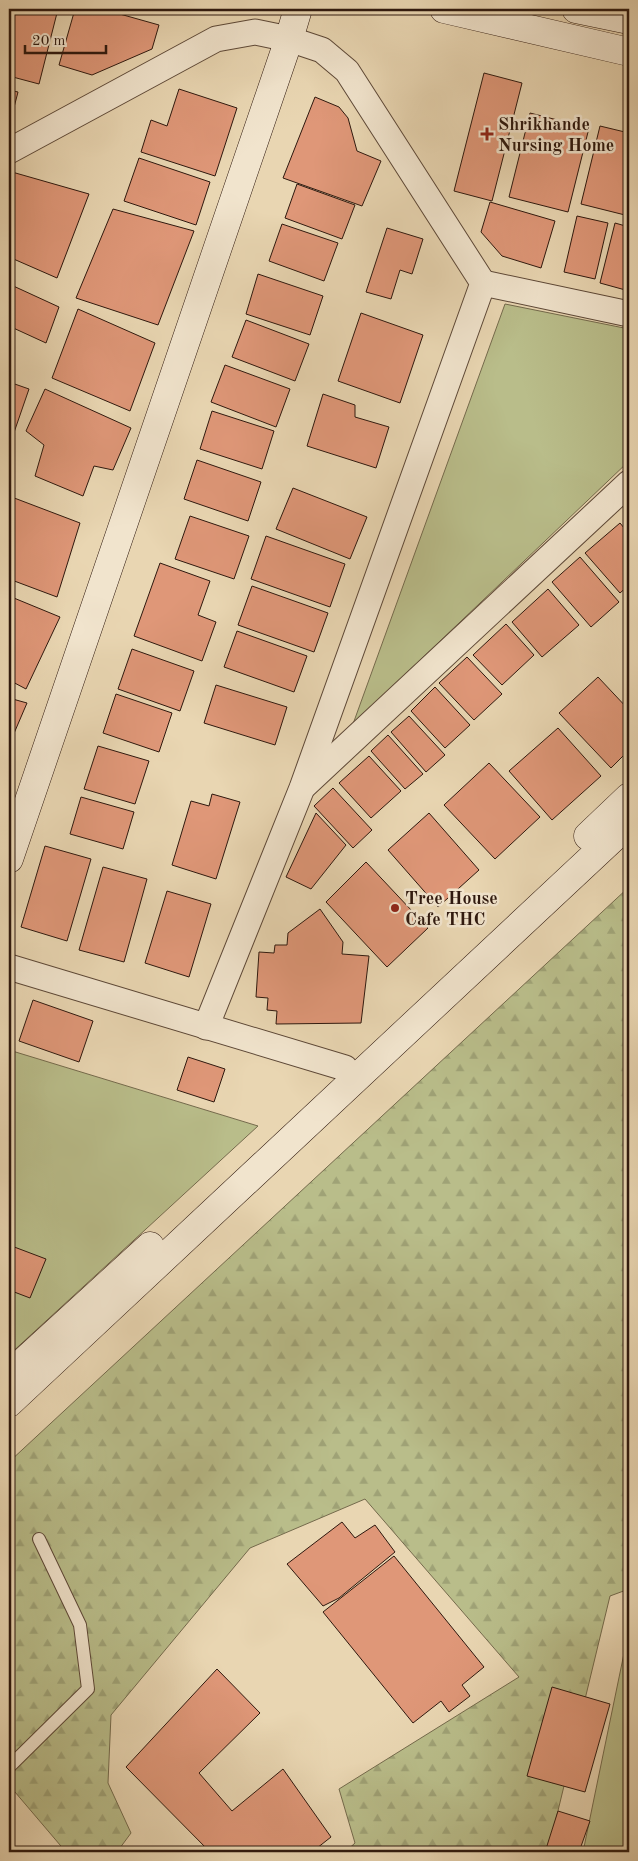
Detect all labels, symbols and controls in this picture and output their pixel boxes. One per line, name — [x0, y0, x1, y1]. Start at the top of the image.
scale bar — [25, 22, 106, 54]
text: 20 m — [32, 34, 66, 49]
place label: Shrikhande Nursing Home — [498, 116, 614, 155]
marker: Shrikhande Nursing Home — [480, 127, 494, 141]
place label: Tree House Cafe THC — [405, 890, 498, 929]
marker: Tree House Cafe THC — [389, 902, 401, 914]

